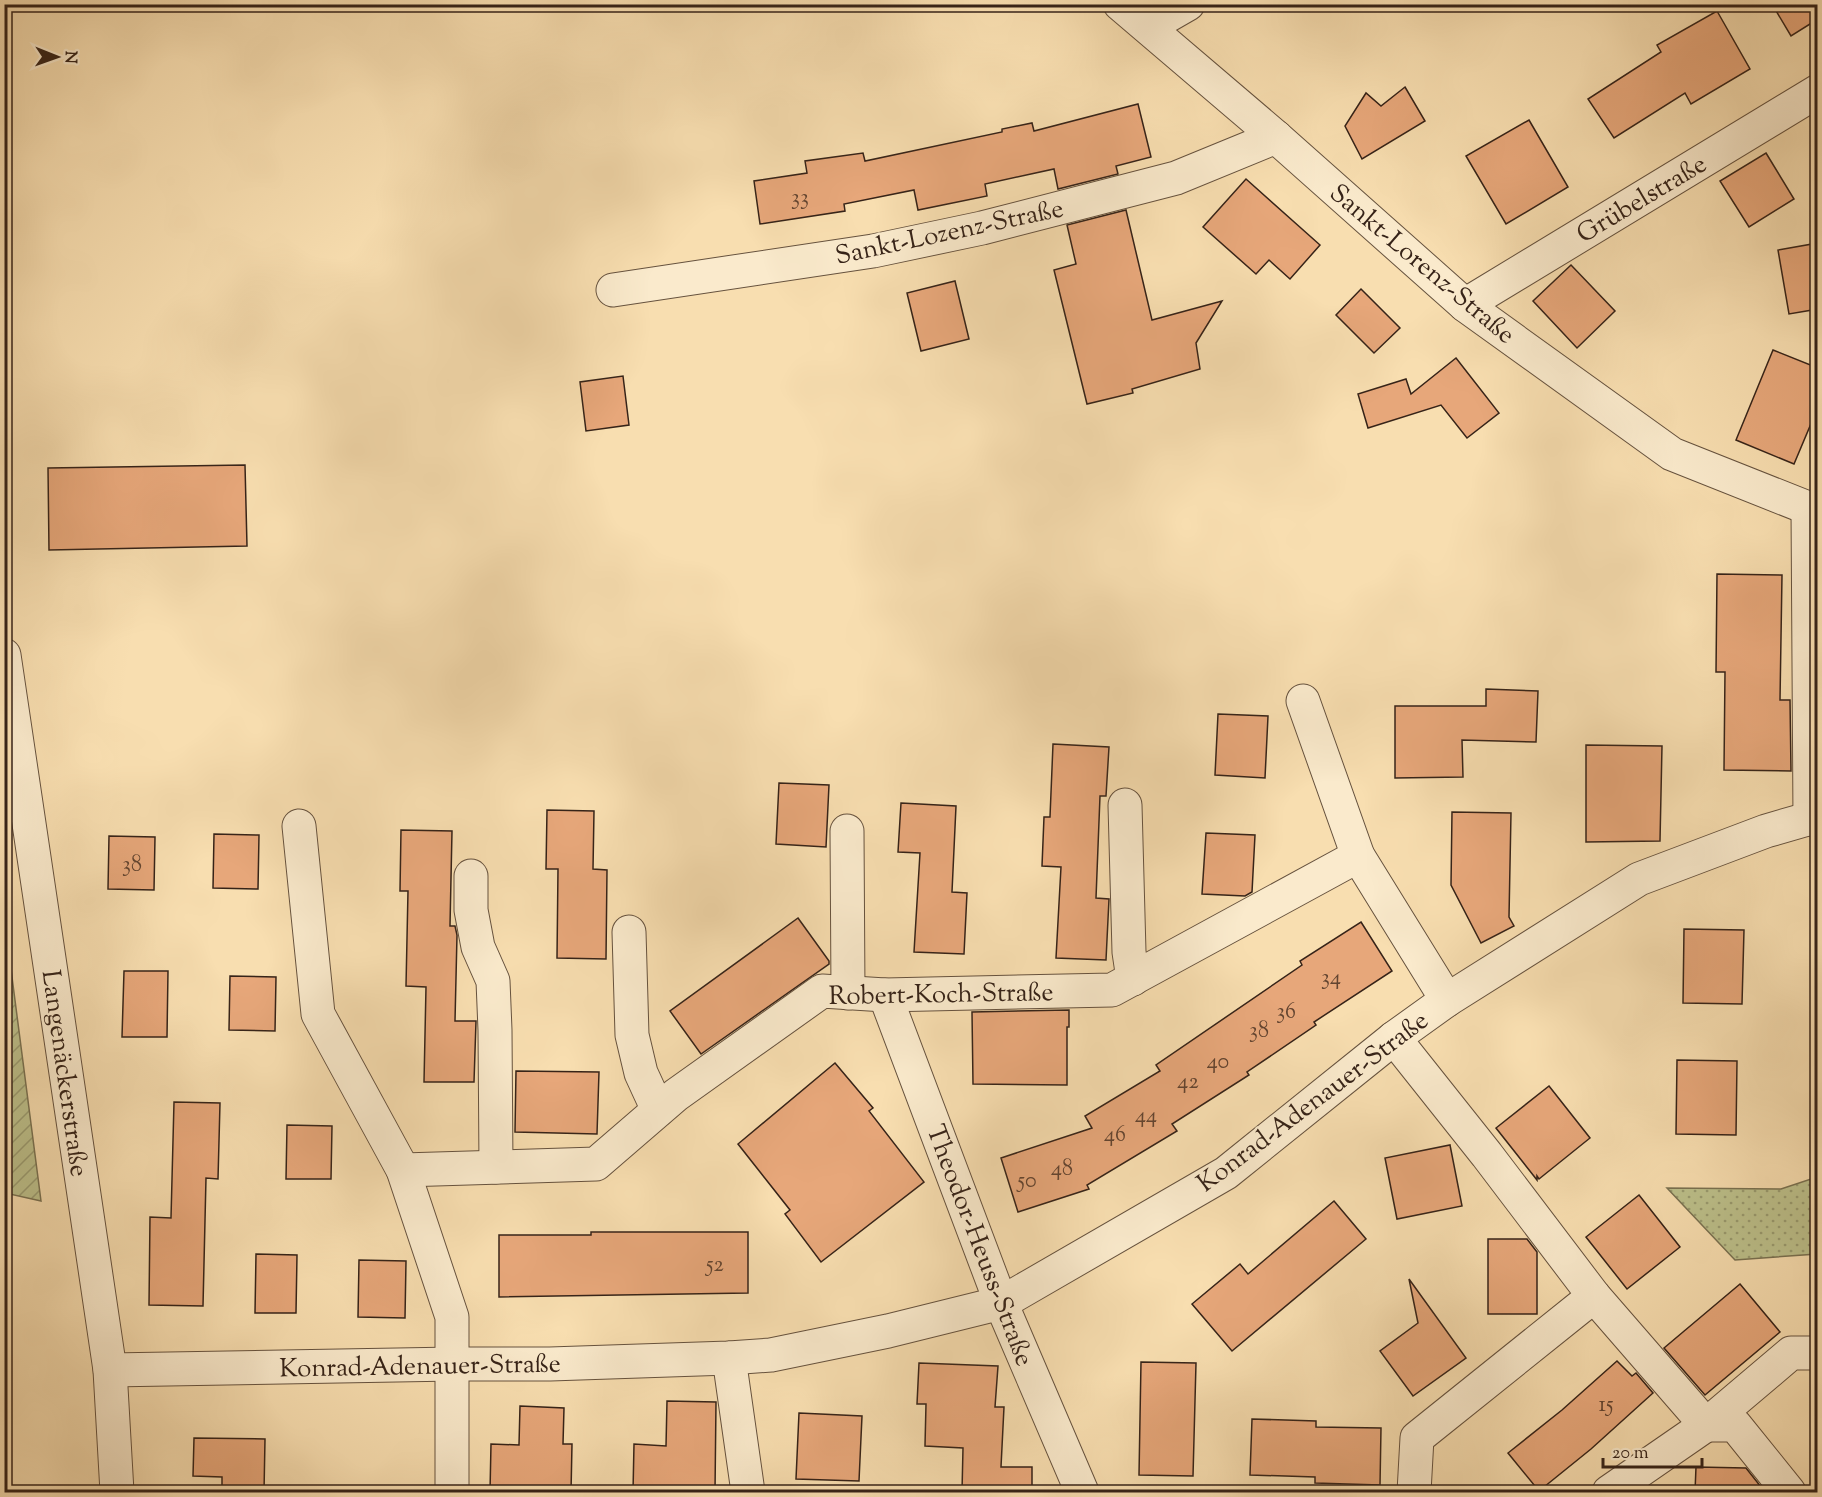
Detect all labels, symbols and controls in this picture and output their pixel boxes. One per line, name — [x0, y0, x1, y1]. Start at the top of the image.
north arrow — [27, 27, 87, 87]
text: N — [58, 51, 81, 64]
street label: Grübelstraße — [1570, 147, 1714, 254]
street label: Sankt-Lorenz-Straße — [1321, 176, 1522, 354]
house number: 33 — [791, 183, 809, 215]
street label: Sankt-Lozenz-Straße — [832, 191, 1067, 276]
house number: 38 — [122, 850, 142, 882]
house number: 34 — [1321, 963, 1341, 995]
street label: Langenäckerstraße — [31, 968, 96, 1179]
street label: Robert-Koch-Straße — [828, 975, 1054, 1016]
house number: 36 — [1276, 997, 1296, 1029]
street label: Konrad-Adenauer-Straße — [1190, 1004, 1437, 1202]
house number: 38 — [1249, 1016, 1269, 1048]
house number: 40 — [1207, 1047, 1229, 1079]
house number: 42 — [1177, 1067, 1199, 1099]
house number: 44 — [1135, 1101, 1157, 1133]
street label: Theodor-Heuss-Straße — [916, 1120, 1042, 1372]
house number: 46 — [1104, 1120, 1126, 1152]
house number: 48 — [1051, 1154, 1073, 1186]
house number: 50 — [1015, 1166, 1037, 1198]
house number: 52 — [704, 1250, 724, 1282]
street label: Konrad-Adenauer-Straße — [279, 1347, 561, 1388]
house number: 15 — [1598, 1390, 1614, 1422]
scale bar — [1603, 1431, 1702, 1469]
text: 20 m — [1612, 1441, 1649, 1467]

